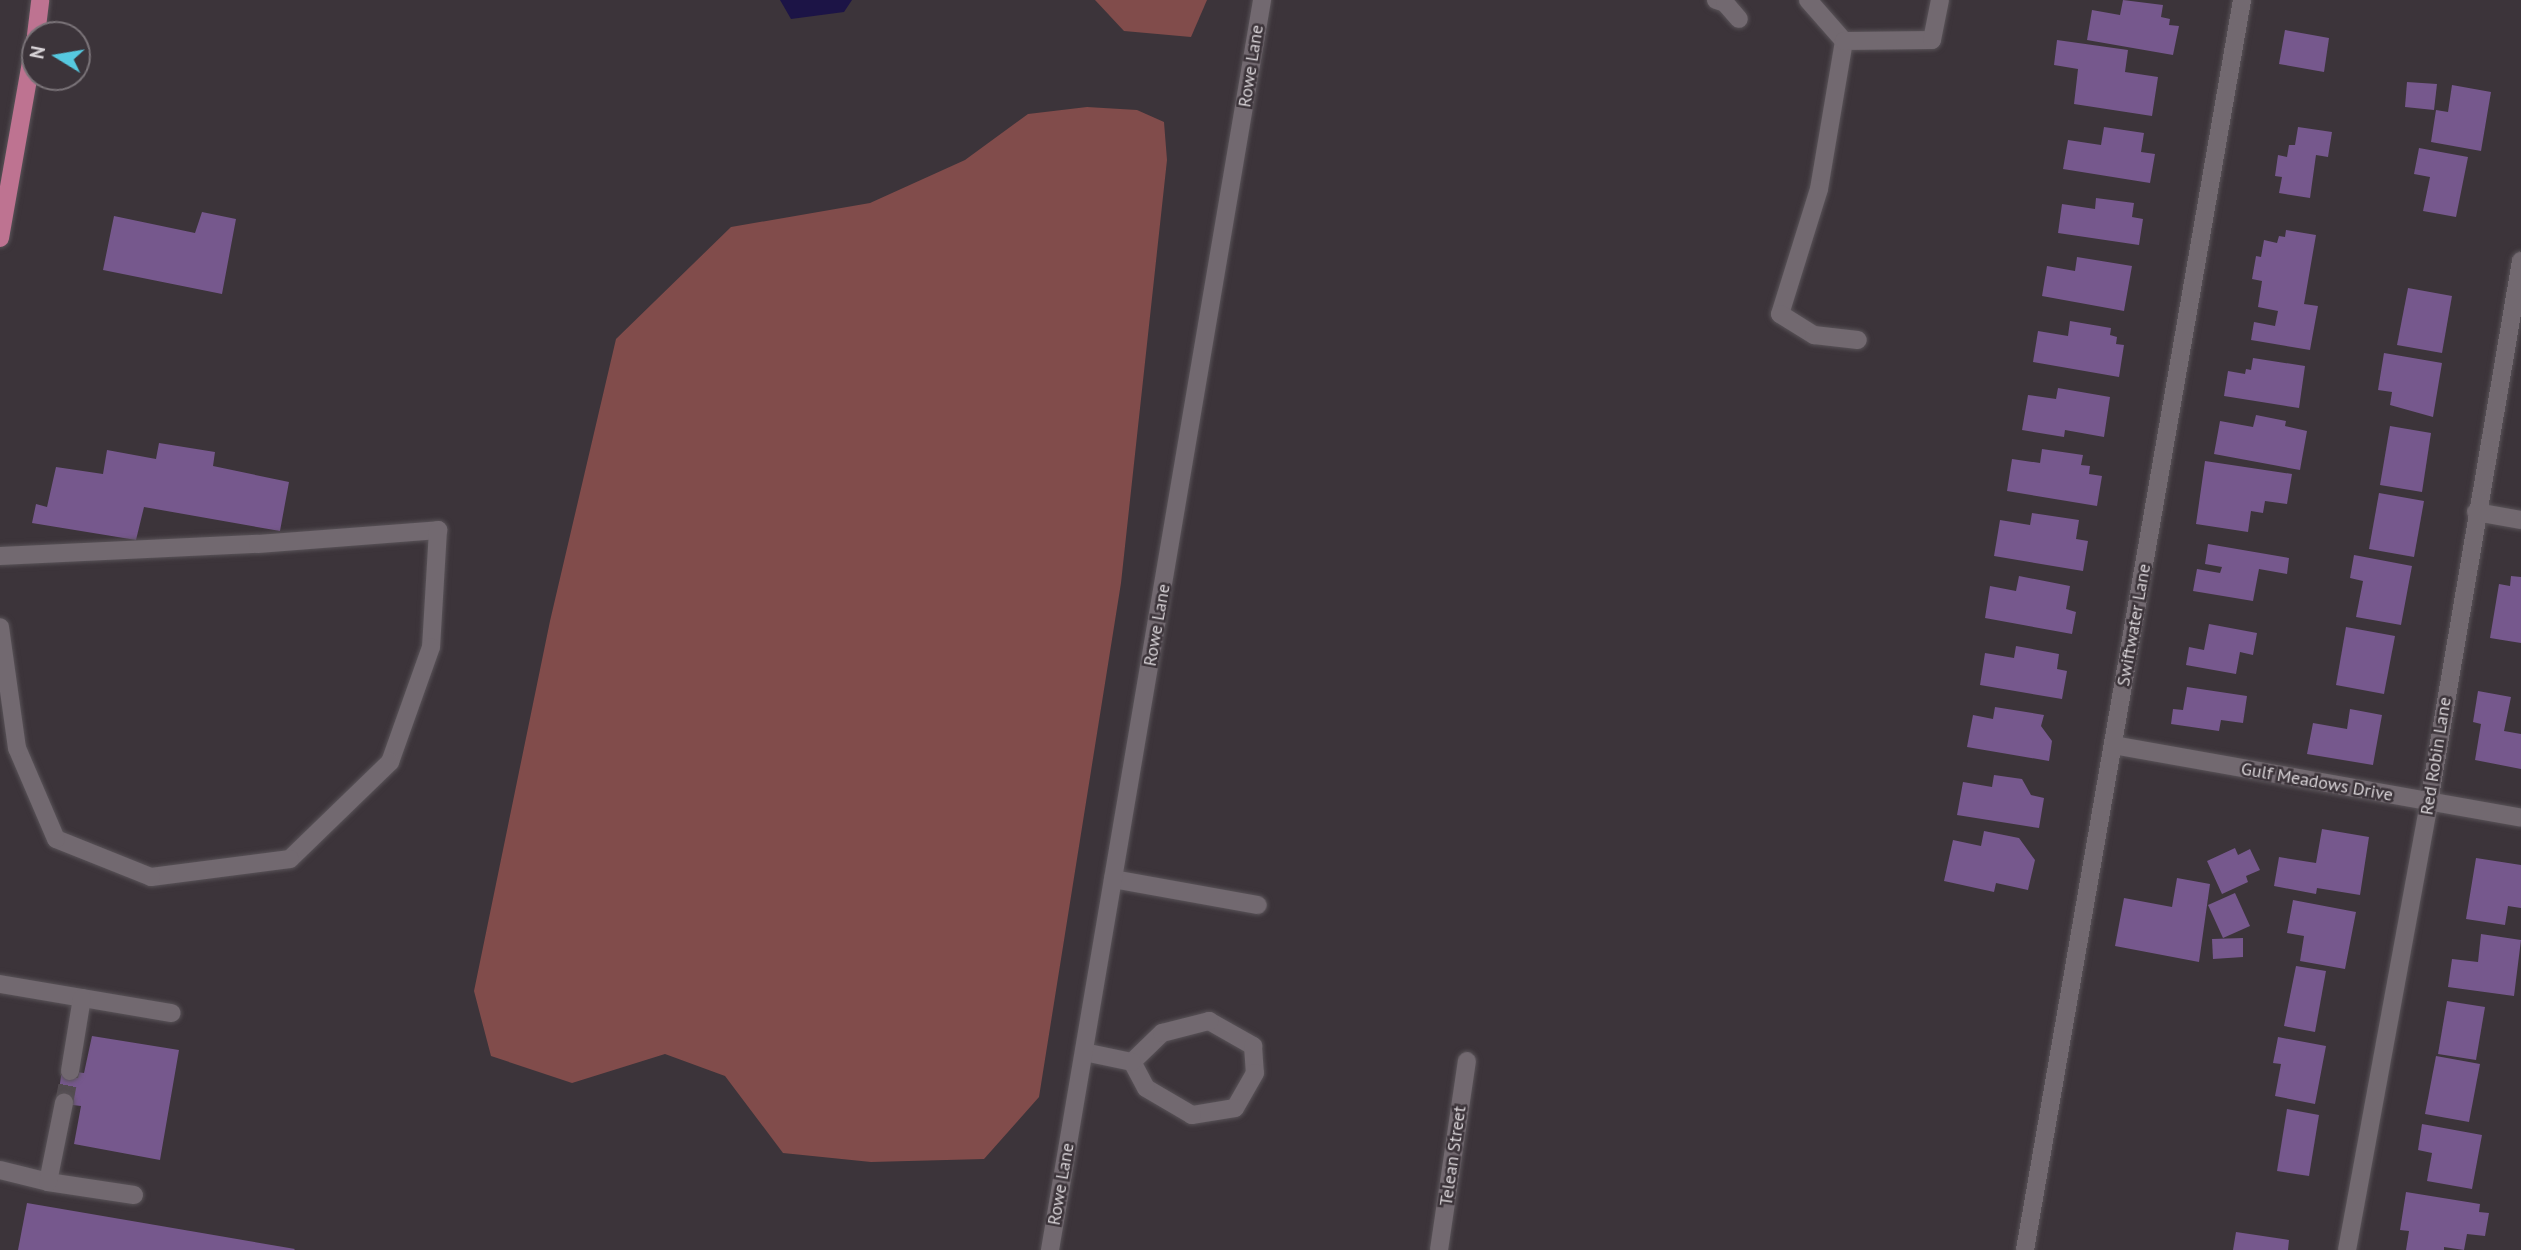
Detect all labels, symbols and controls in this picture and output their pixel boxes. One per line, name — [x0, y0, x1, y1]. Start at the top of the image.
north arrow — [21, 21, 91, 91]
street label: Rowe Lane — [1234, 23, 1268, 109]
text: N — [24, 44, 50, 61]
street label: Swiftwater Lane — [2113, 562, 2155, 688]
street label: Rowe Lane — [1139, 582, 1175, 668]
street label: Red Robin Lane — [2416, 696, 2456, 816]
street label: Gulf Meadows Drive — [2239, 758, 2395, 806]
street label: Telean Street — [1435, 1105, 1471, 1207]
street label: Rowe Lane — [1043, 1141, 1079, 1227]

